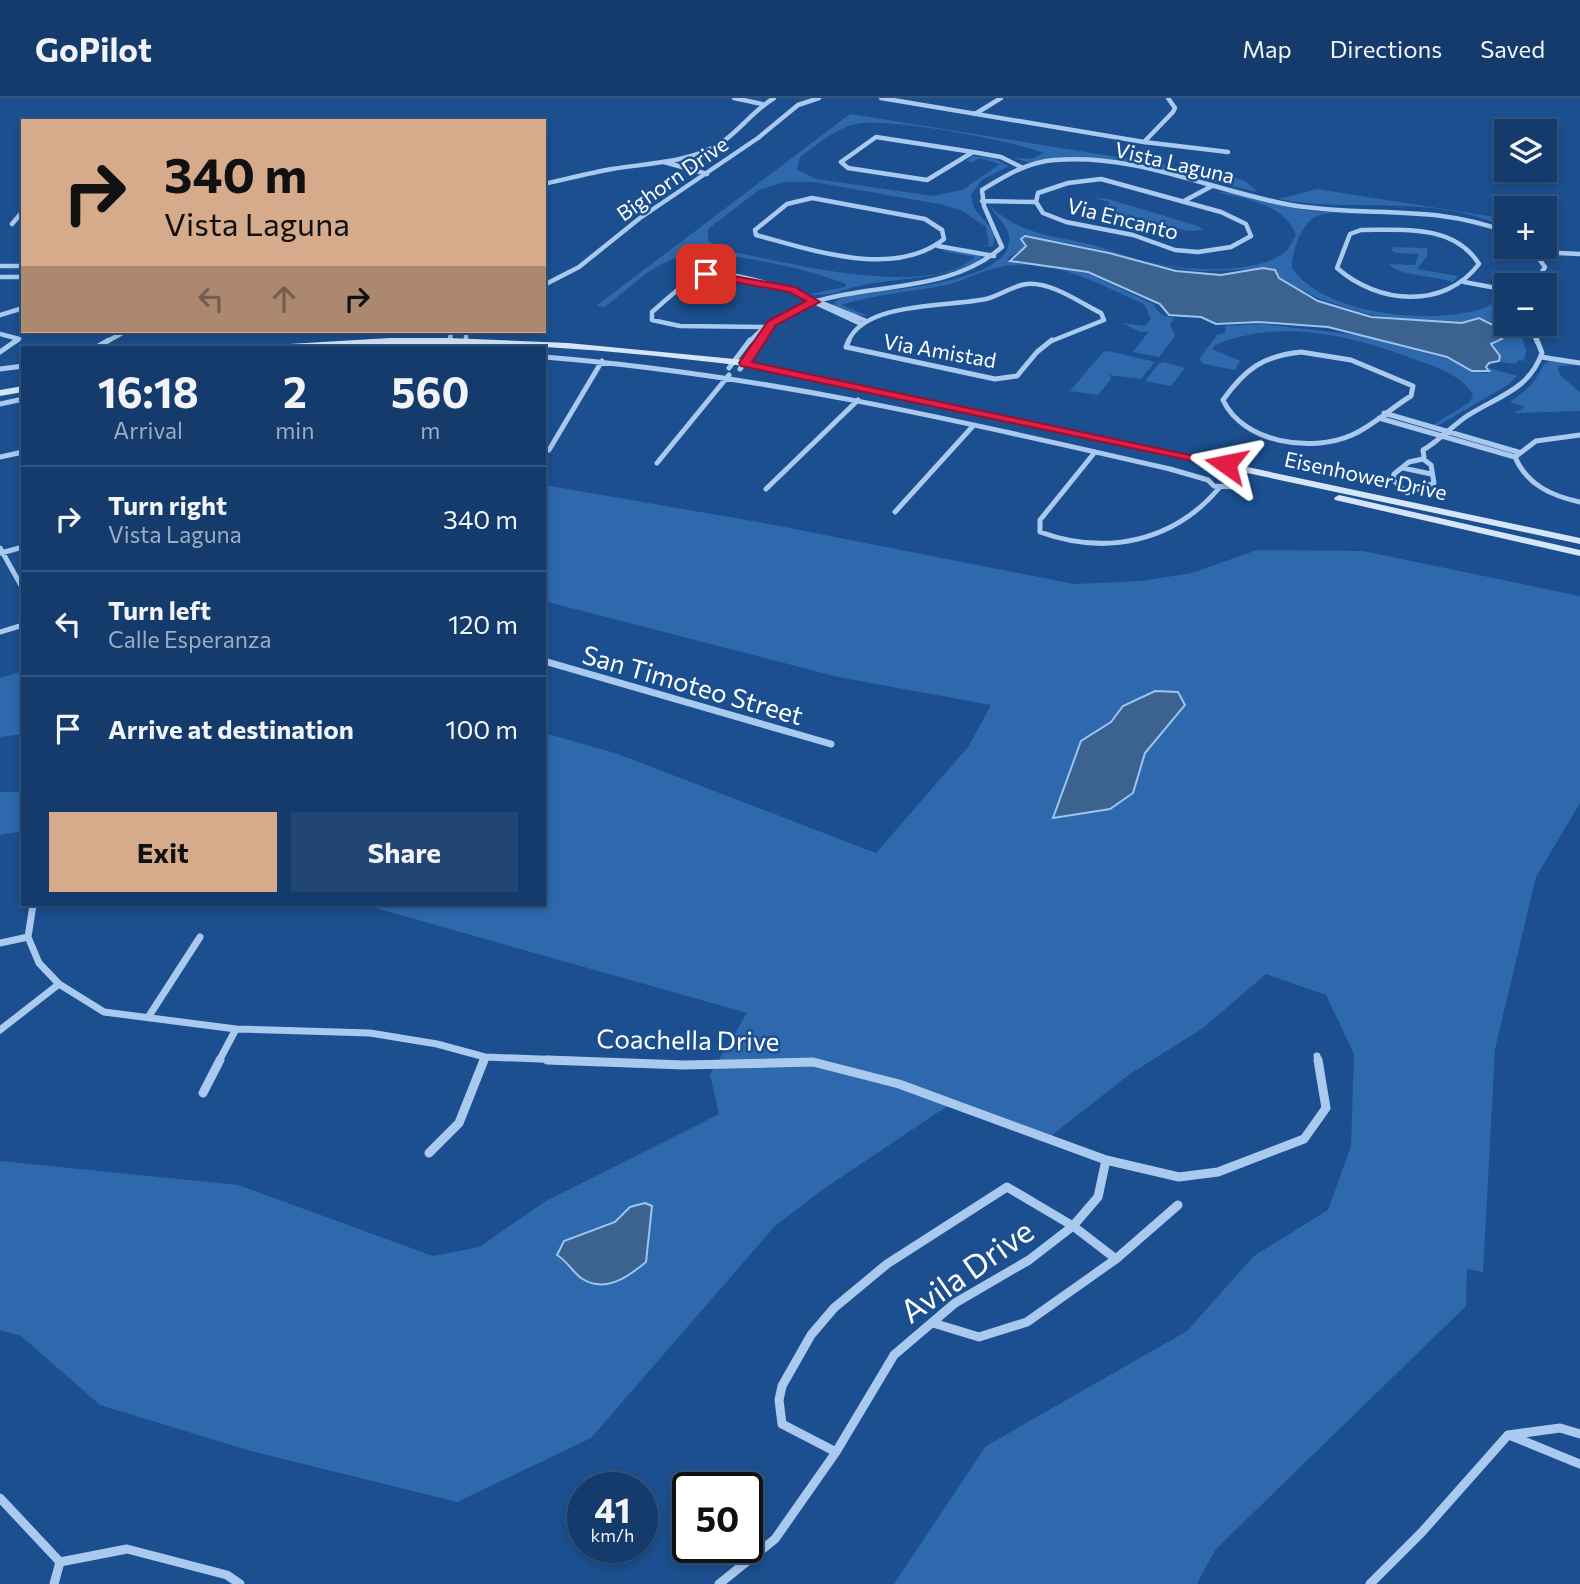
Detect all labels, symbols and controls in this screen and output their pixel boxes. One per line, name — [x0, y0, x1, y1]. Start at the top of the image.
text: GoPilot — [35, 28, 152, 69]
text: Map — [1242, 34, 1292, 63]
text: Directions — [1330, 34, 1442, 63]
text: Saved — [1480, 34, 1545, 63]
map controls — [1494, 119, 1557, 336]
button: layers — [1494, 119, 1557, 182]
street label: Bighorn Drive — [612, 130, 732, 226]
street label: Vista Laguna — [1113, 136, 1237, 188]
text: 340 m — [164, 143, 307, 203]
icon: right — [49, 147, 140, 238]
street label: Via Encanto — [1065, 192, 1181, 244]
button: + — [1494, 196, 1557, 259]
text: Vista Laguna — [164, 203, 350, 243]
pin — [676, 244, 736, 304]
icon: arrive — [687, 255, 725, 293]
button: − — [1494, 273, 1557, 336]
icon: left — [192, 280, 230, 318]
icon: ahead — [265, 280, 303, 318]
icon: right — [338, 280, 376, 318]
street label: Via Amistad — [882, 328, 998, 372]
text: 16:18 — [98, 365, 199, 417]
text: 2 — [283, 365, 307, 417]
text: 560 — [391, 365, 469, 417]
text: Arrival — [113, 416, 183, 444]
text: min — [275, 416, 314, 444]
text: m — [420, 416, 440, 444]
position arrow — [1189, 427, 1263, 501]
street label: Eisenhower Drive — [1283, 446, 1449, 504]
text: Turn right — [108, 489, 227, 520]
icon: right — [49, 500, 87, 538]
text: 340 m — [443, 503, 518, 534]
text: Vista Laguna — [108, 520, 242, 548]
text: Turn left — [108, 594, 211, 625]
icon: left — [49, 605, 87, 643]
text: 120 m — [448, 608, 518, 639]
text: Calle Esperanza — [108, 625, 271, 653]
street label: San Timoteo Street — [579, 638, 807, 730]
icon: arrive — [49, 710, 87, 748]
text: Arrive at destination — [108, 713, 354, 744]
text: 100 m — [445, 713, 518, 744]
button: Exit — [49, 812, 277, 892]
button: Share — [291, 812, 518, 892]
street label: Coachella Drive — [596, 1022, 780, 1056]
street label: Avila Drive — [892, 1210, 1040, 1330]
speed limit sign: 50 — [672, 1472, 763, 1563]
text: 41 — [594, 1487, 631, 1530]
text: km/h — [591, 1524, 634, 1546]

